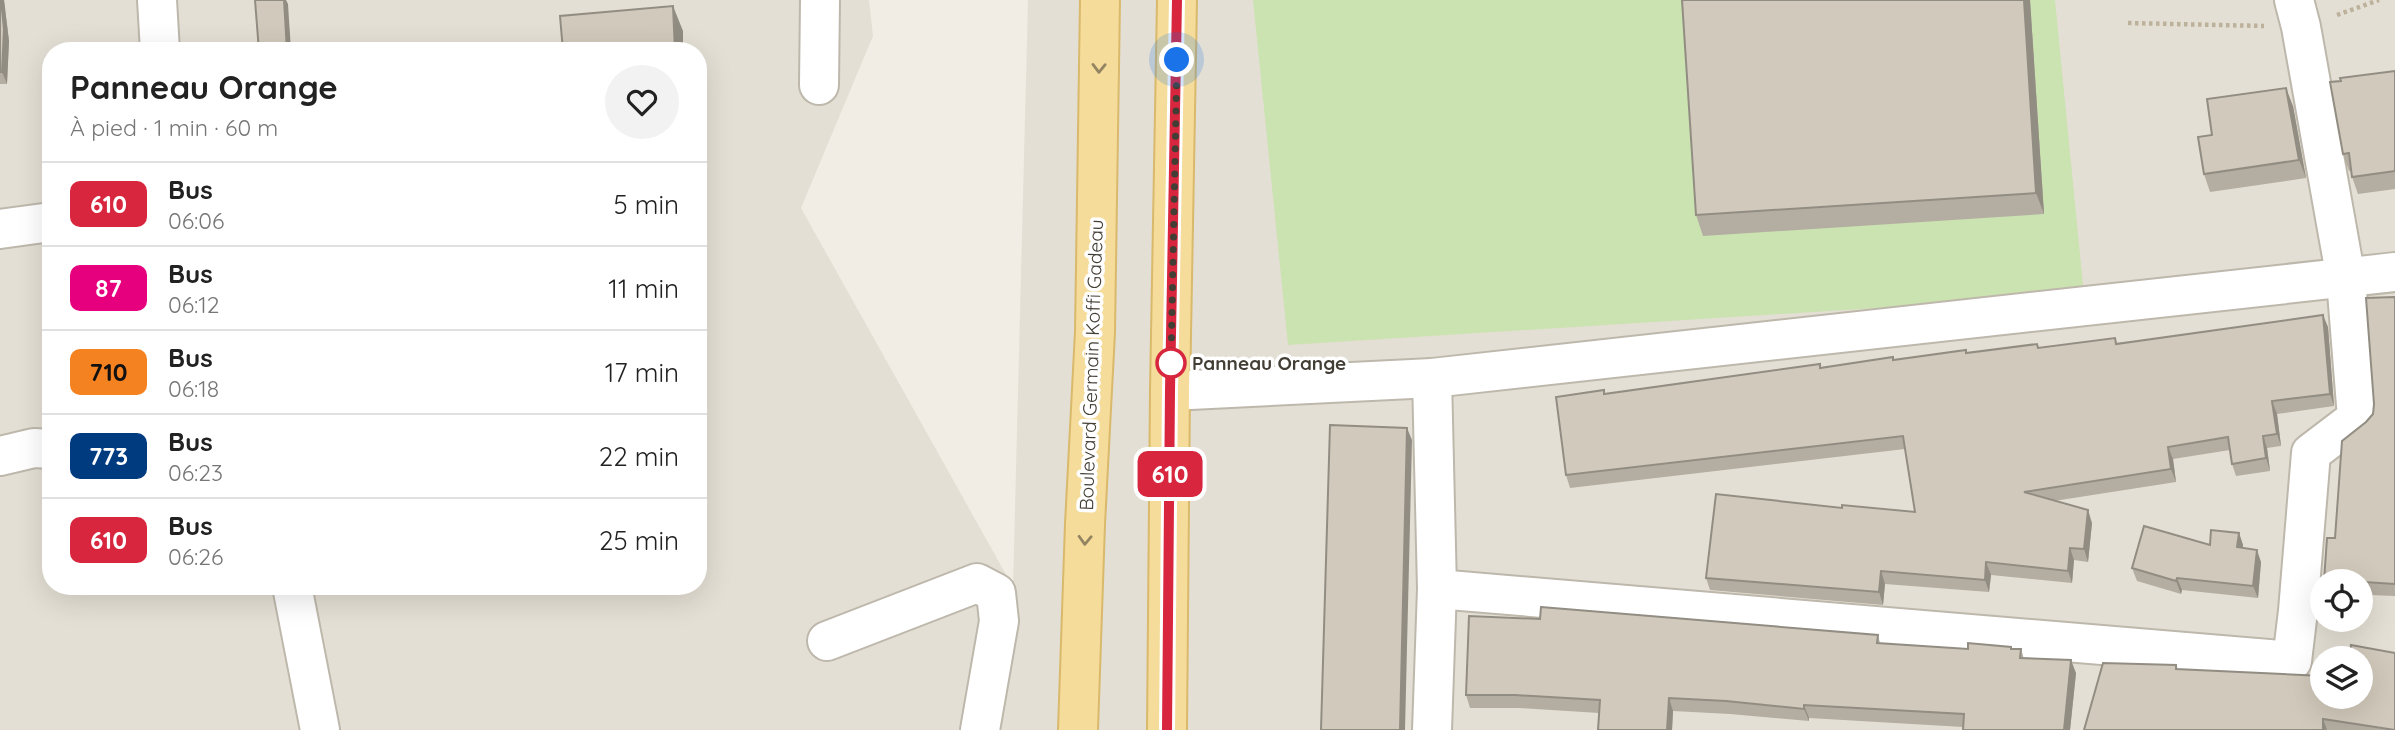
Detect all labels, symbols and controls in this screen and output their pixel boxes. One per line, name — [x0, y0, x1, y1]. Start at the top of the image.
your location — [1159, 42, 1194, 77]
one-way arrow — [1091, 63, 1107, 74]
button: heart — [605, 65, 679, 139]
text: Panneau Orange — [70, 66, 338, 107]
text: À pied · 1 min · 60 m — [70, 113, 278, 142]
text: Bus — [168, 173, 213, 206]
text: 5 min — [613, 188, 679, 221]
text: 610 — [90, 189, 127, 219]
text: 06:06 — [168, 206, 224, 235]
street label: Boulevard Germain Koffi Gadeau — [1074, 219, 1108, 511]
text: Bus — [168, 257, 213, 290]
text: 11 min — [608, 272, 679, 305]
text: 87 — [95, 273, 122, 303]
text: 06:12 — [168, 290, 220, 319]
text: Bus — [168, 341, 213, 374]
marker: Panneau Orange — [1156, 348, 1186, 378]
place label: Panneau Orange — [1192, 351, 1346, 375]
text: 17 min — [605, 356, 679, 389]
text: 710 — [89, 357, 128, 387]
text: 06:18 — [168, 374, 219, 403]
text: Bus — [168, 425, 213, 458]
text: 22 min — [599, 440, 679, 473]
text: 773 — [89, 441, 128, 471]
line badge: 610 — [1130, 451, 1210, 497]
text: 06:23 — [168, 458, 223, 487]
text: 610 — [1152, 459, 1188, 489]
text: Bus — [168, 509, 213, 542]
text: 25 min — [599, 524, 679, 557]
text: 610 — [90, 525, 127, 555]
one-way arrow — [1077, 535, 1092, 546]
text: 06:26 — [168, 542, 223, 571]
map controls — [2310, 569, 2373, 709]
button: locate — [2310, 569, 2373, 632]
button: layers — [2310, 646, 2373, 709]

